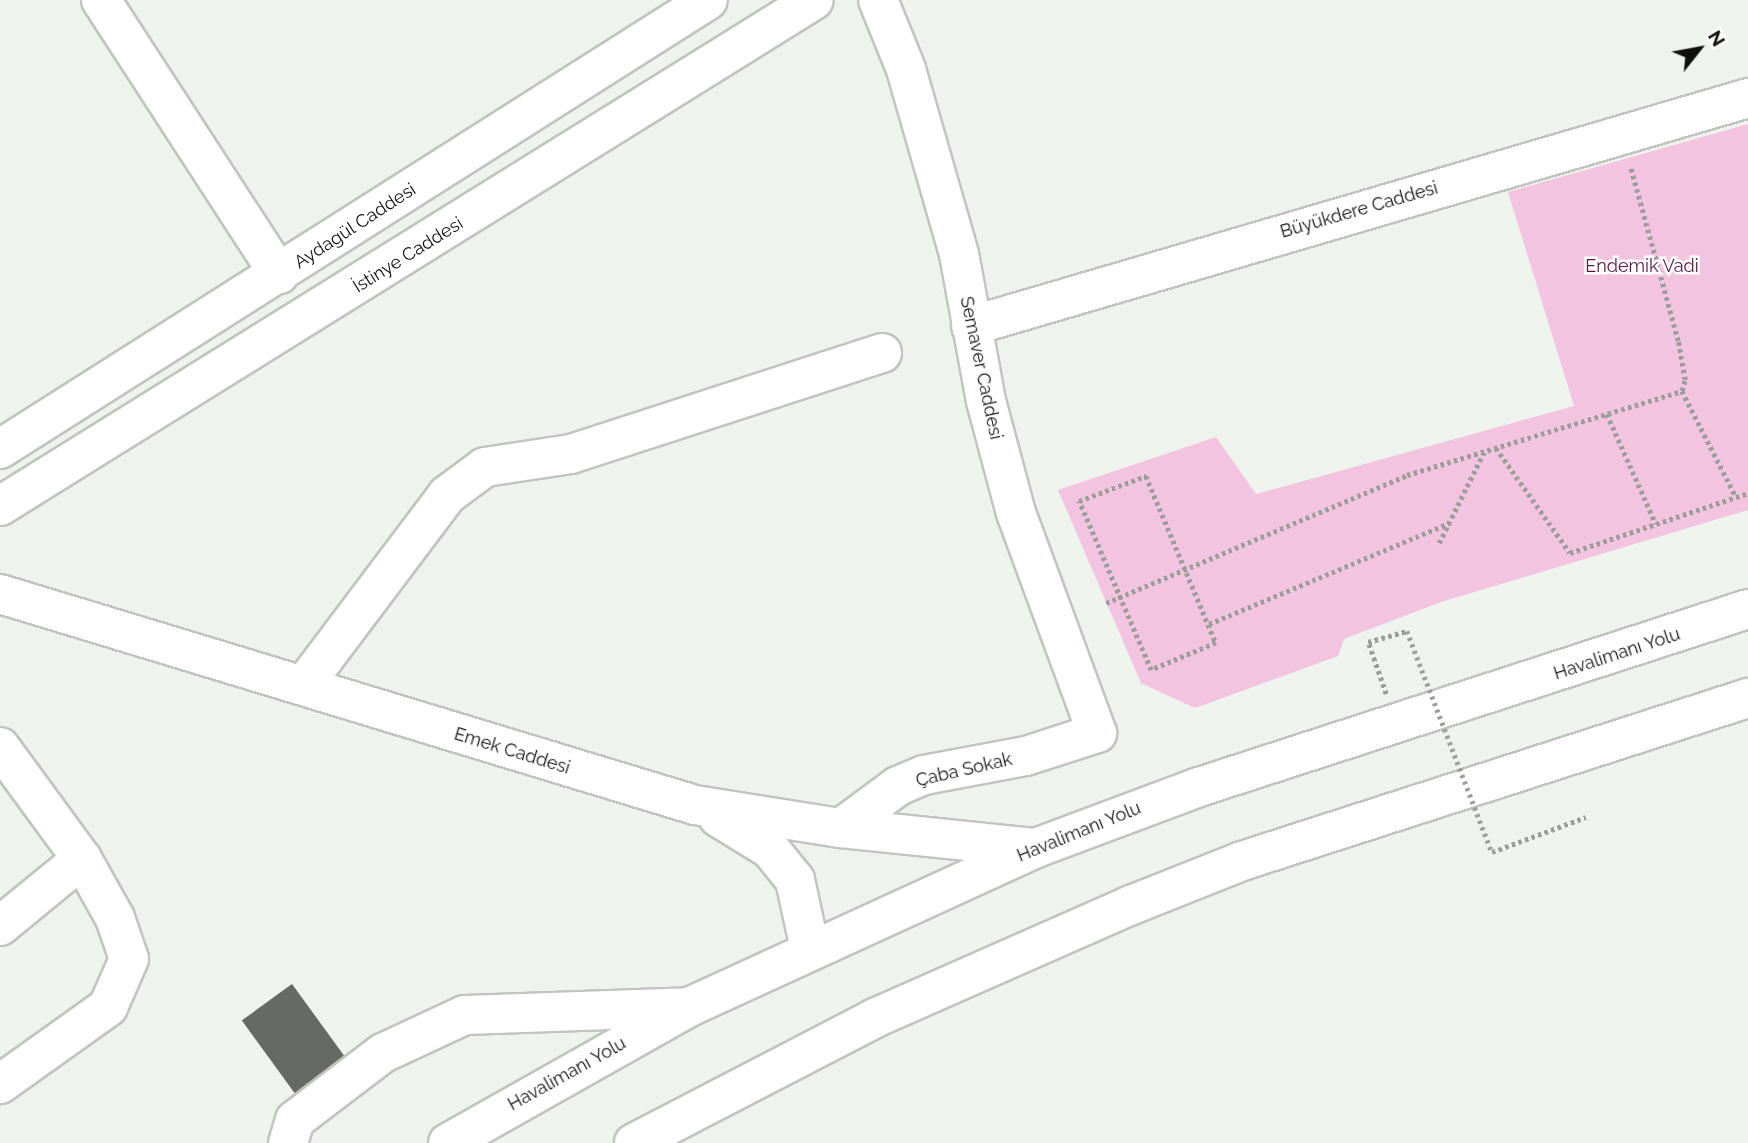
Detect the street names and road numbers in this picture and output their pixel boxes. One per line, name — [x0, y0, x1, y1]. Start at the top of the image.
street label: Büyükdere Caddesi — [1278, 177, 1440, 243]
street label: Aydagül Caddesi — [290, 179, 420, 273]
street label: İstinye Caddesi — [349, 213, 467, 297]
street label: Semaver Caddesi — [955, 294, 1007, 442]
street label: Havalimanı Yolu — [1551, 623, 1683, 685]
street label: Emek Caddesi — [452, 723, 572, 779]
street label: Çaba Sokak — [914, 748, 1014, 792]
street label: Havalimanı Yolu — [1014, 797, 1144, 867]
street label: Havalimanı Yolu — [504, 1032, 630, 1116]

